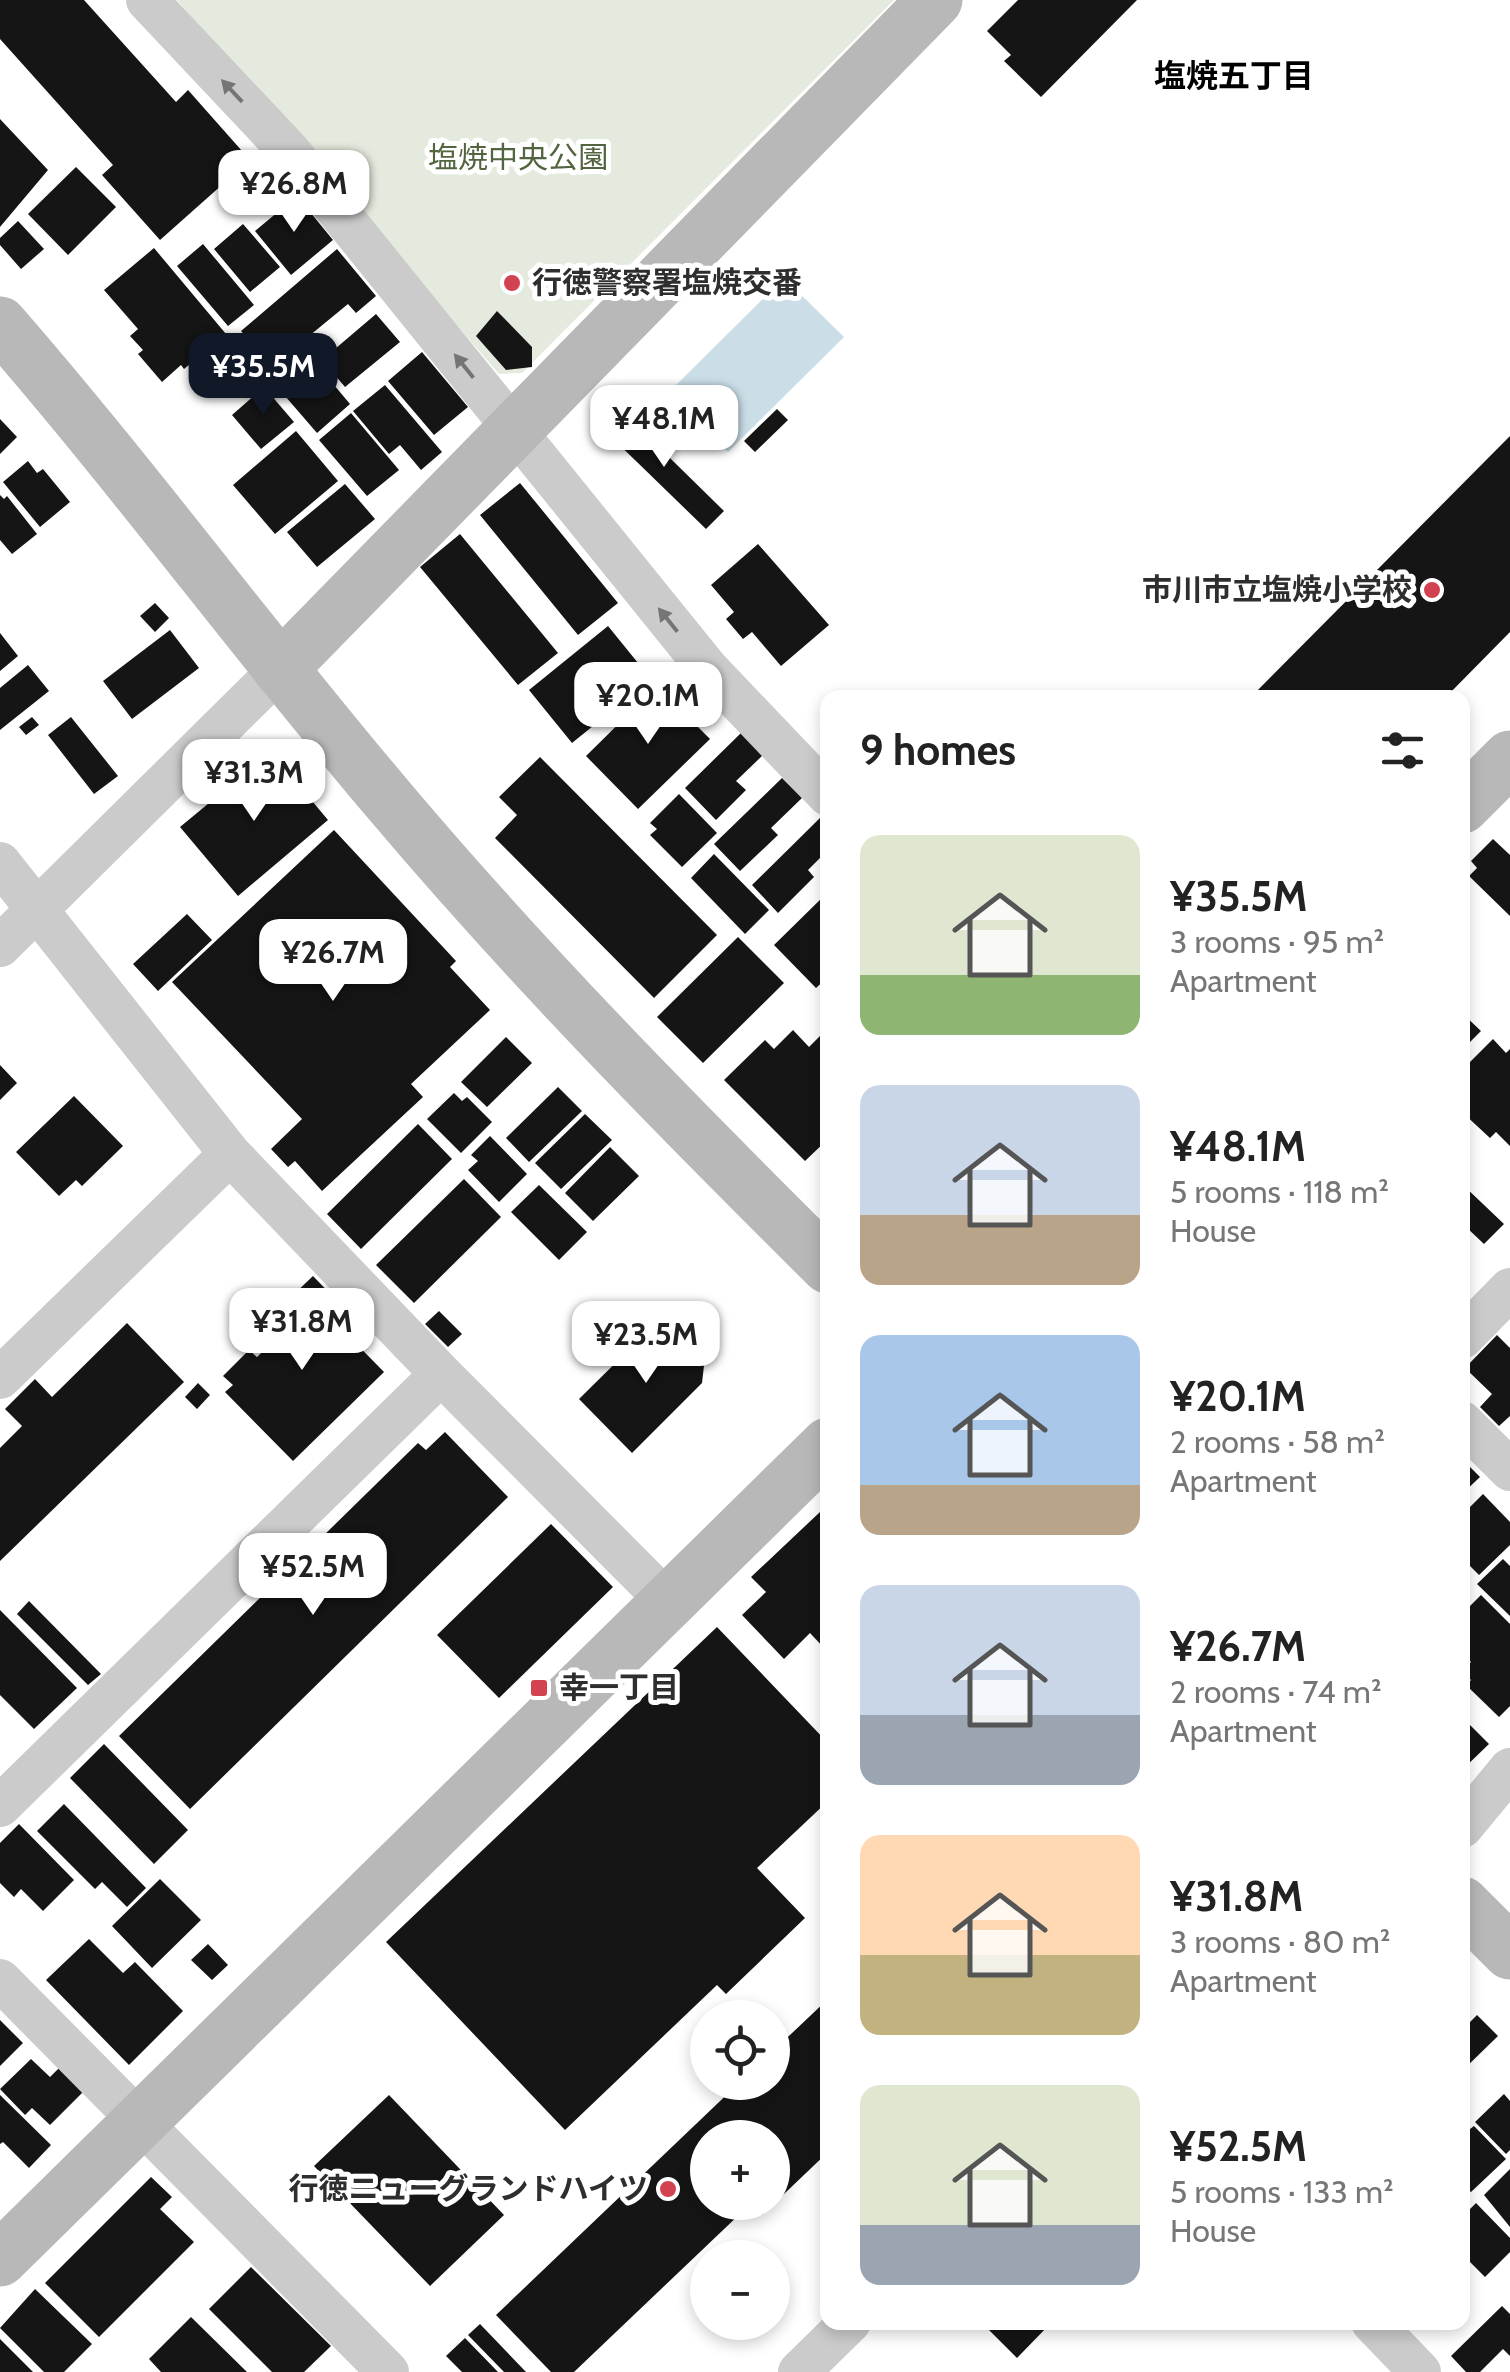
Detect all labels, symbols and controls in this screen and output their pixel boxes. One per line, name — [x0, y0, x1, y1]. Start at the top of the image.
district label: 塩焼五丁目 — [1154, 56, 1314, 95]
one-way arrow — [221, 79, 244, 103]
park label: 塩焼中央公園 — [428, 139, 608, 176]
pin: ¥26.8M — [213, 150, 375, 235]
text: ¥26.8M — [240, 163, 348, 202]
place label: 行徳警察署塩焼交番 — [532, 264, 802, 301]
marker: 行徳警察署塩焼交番 — [501, 272, 523, 294]
pin: ¥35.5M — [182, 333, 344, 418]
text: ¥35.5M — [211, 346, 315, 385]
one-way arrow — [454, 354, 475, 379]
pin: ¥48.1M — [583, 385, 745, 470]
text: ¥48.1M — [612, 398, 716, 437]
place label: 市川市立塩焼小学校 — [1142, 571, 1412, 608]
marker: 市川市立塩焼小学校 — [1421, 579, 1443, 601]
one-way arrow — [657, 607, 678, 633]
pin: ¥20.1M — [567, 662, 729, 747]
text: ¥20.1M — [596, 675, 700, 714]
icon: filters — [1375, 723, 1430, 778]
text: 9 homes — [860, 724, 1016, 776]
pin: ¥31.3M — [173, 739, 335, 824]
text: ¥31.3M — [204, 752, 304, 791]
text: ¥35.5M — [1170, 870, 1307, 922]
icon: home — [940, 875, 1060, 995]
pin: ¥26.7M — [252, 919, 414, 1004]
text: 3 rooms · 95 m² — [1170, 922, 1384, 961]
text: ¥26.7M — [281, 932, 385, 971]
text: Apartment — [1170, 961, 1317, 1000]
text: ¥48.1M — [1170, 1120, 1306, 1172]
icon: home — [940, 1125, 1060, 1245]
text: 5 rooms · 118 m² — [1170, 1172, 1389, 1211]
text: House — [1170, 1211, 1256, 1250]
pin: ¥31.8M — [221, 1288, 383, 1373]
text: ¥31.8M — [251, 1301, 353, 1340]
pin: ¥23.5M — [565, 1301, 727, 1386]
text: ¥23.5M — [594, 1314, 698, 1353]
text: ¥20.1M — [1170, 1370, 1306, 1422]
icon: home — [940, 1375, 1060, 1495]
text: 2 rooms · 58 m² — [1170, 1422, 1385, 1461]
text: Apartment — [1170, 1461, 1317, 1500]
pin: ¥52.5M — [232, 1533, 394, 1618]
text: ¥52.5M — [261, 1546, 365, 1585]
text: ¥26.7M — [1170, 1620, 1306, 1672]
icon: home — [940, 1625, 1060, 1745]
place label: 幸一丁目 — [559, 1669, 679, 1706]
text: 2 rooms · 74 m² — [1170, 1672, 1382, 1711]
marker: 幸一丁目 — [528, 1677, 550, 1699]
text: Apartment — [1170, 1711, 1317, 1750]
text: ¥31.8M — [1170, 1870, 1303, 1922]
icon: home — [940, 1875, 1060, 1995]
text: 3 rooms · 80 m² — [1170, 1922, 1390, 1961]
text: Apartment — [1170, 1961, 1317, 2000]
map controls — [690, 2000, 790, 2340]
button: locate — [690, 2000, 790, 2100]
button: + — [690, 2120, 790, 2220]
text: ¥52.5M — [1170, 2120, 1307, 2172]
icon: home — [940, 2125, 1060, 2245]
place label: 行徳ニューグランドハイツ — [289, 2170, 648, 2207]
text: 5 rooms · 133 m² — [1170, 2172, 1394, 2211]
marker: 行徳ニューグランドハイツ — [657, 2178, 679, 2200]
text: House — [1170, 2211, 1256, 2250]
button: − — [690, 2240, 790, 2340]

